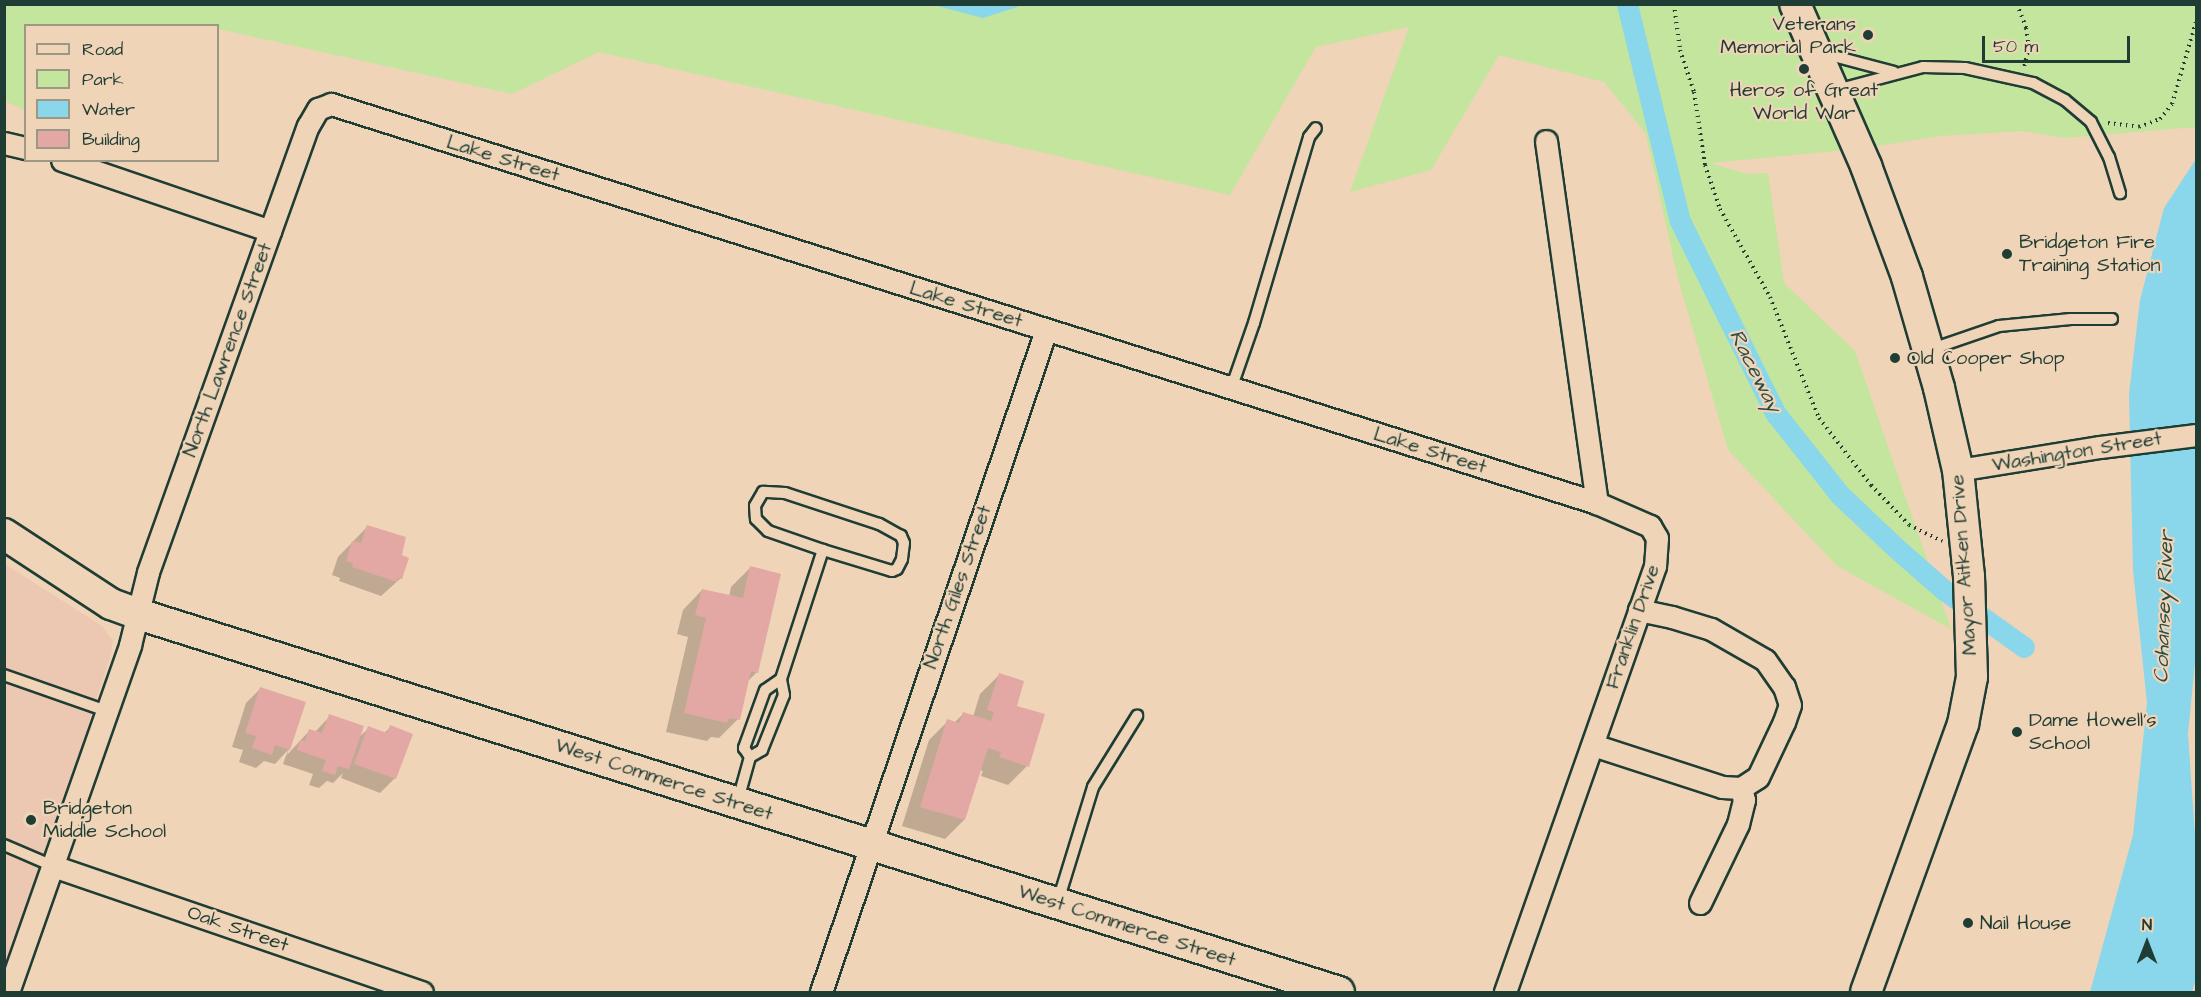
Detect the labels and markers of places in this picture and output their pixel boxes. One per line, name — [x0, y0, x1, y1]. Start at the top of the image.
place label: Veterans Memorial Park — [1720, 12, 1856, 59]
marker: Veterans Memorial Park — [1861, 28, 1875, 42]
marker: Heros of Great World War — [1797, 62, 1811, 76]
place label: Heros of Great World War — [1730, 78, 1878, 125]
place label: Bridgeton Fire Training Station — [2019, 231, 2161, 278]
marker: Bridgeton Fire Training Station — [2000, 247, 2014, 261]
place label: Old Cooper Shop — [1907, 346, 2065, 370]
marker: Old Cooper Shop — [1888, 351, 1902, 365]
place label: Dame Howell's School — [2029, 708, 2156, 755]
marker: Dame Howell's School — [2010, 725, 2024, 739]
place label: Bridgeton Middle School — [43, 796, 166, 843]
marker: Bridgeton Middle School — [24, 813, 38, 827]
place label: Nail House — [1980, 911, 2071, 935]
marker: Nail House — [1961, 916, 1975, 930]

